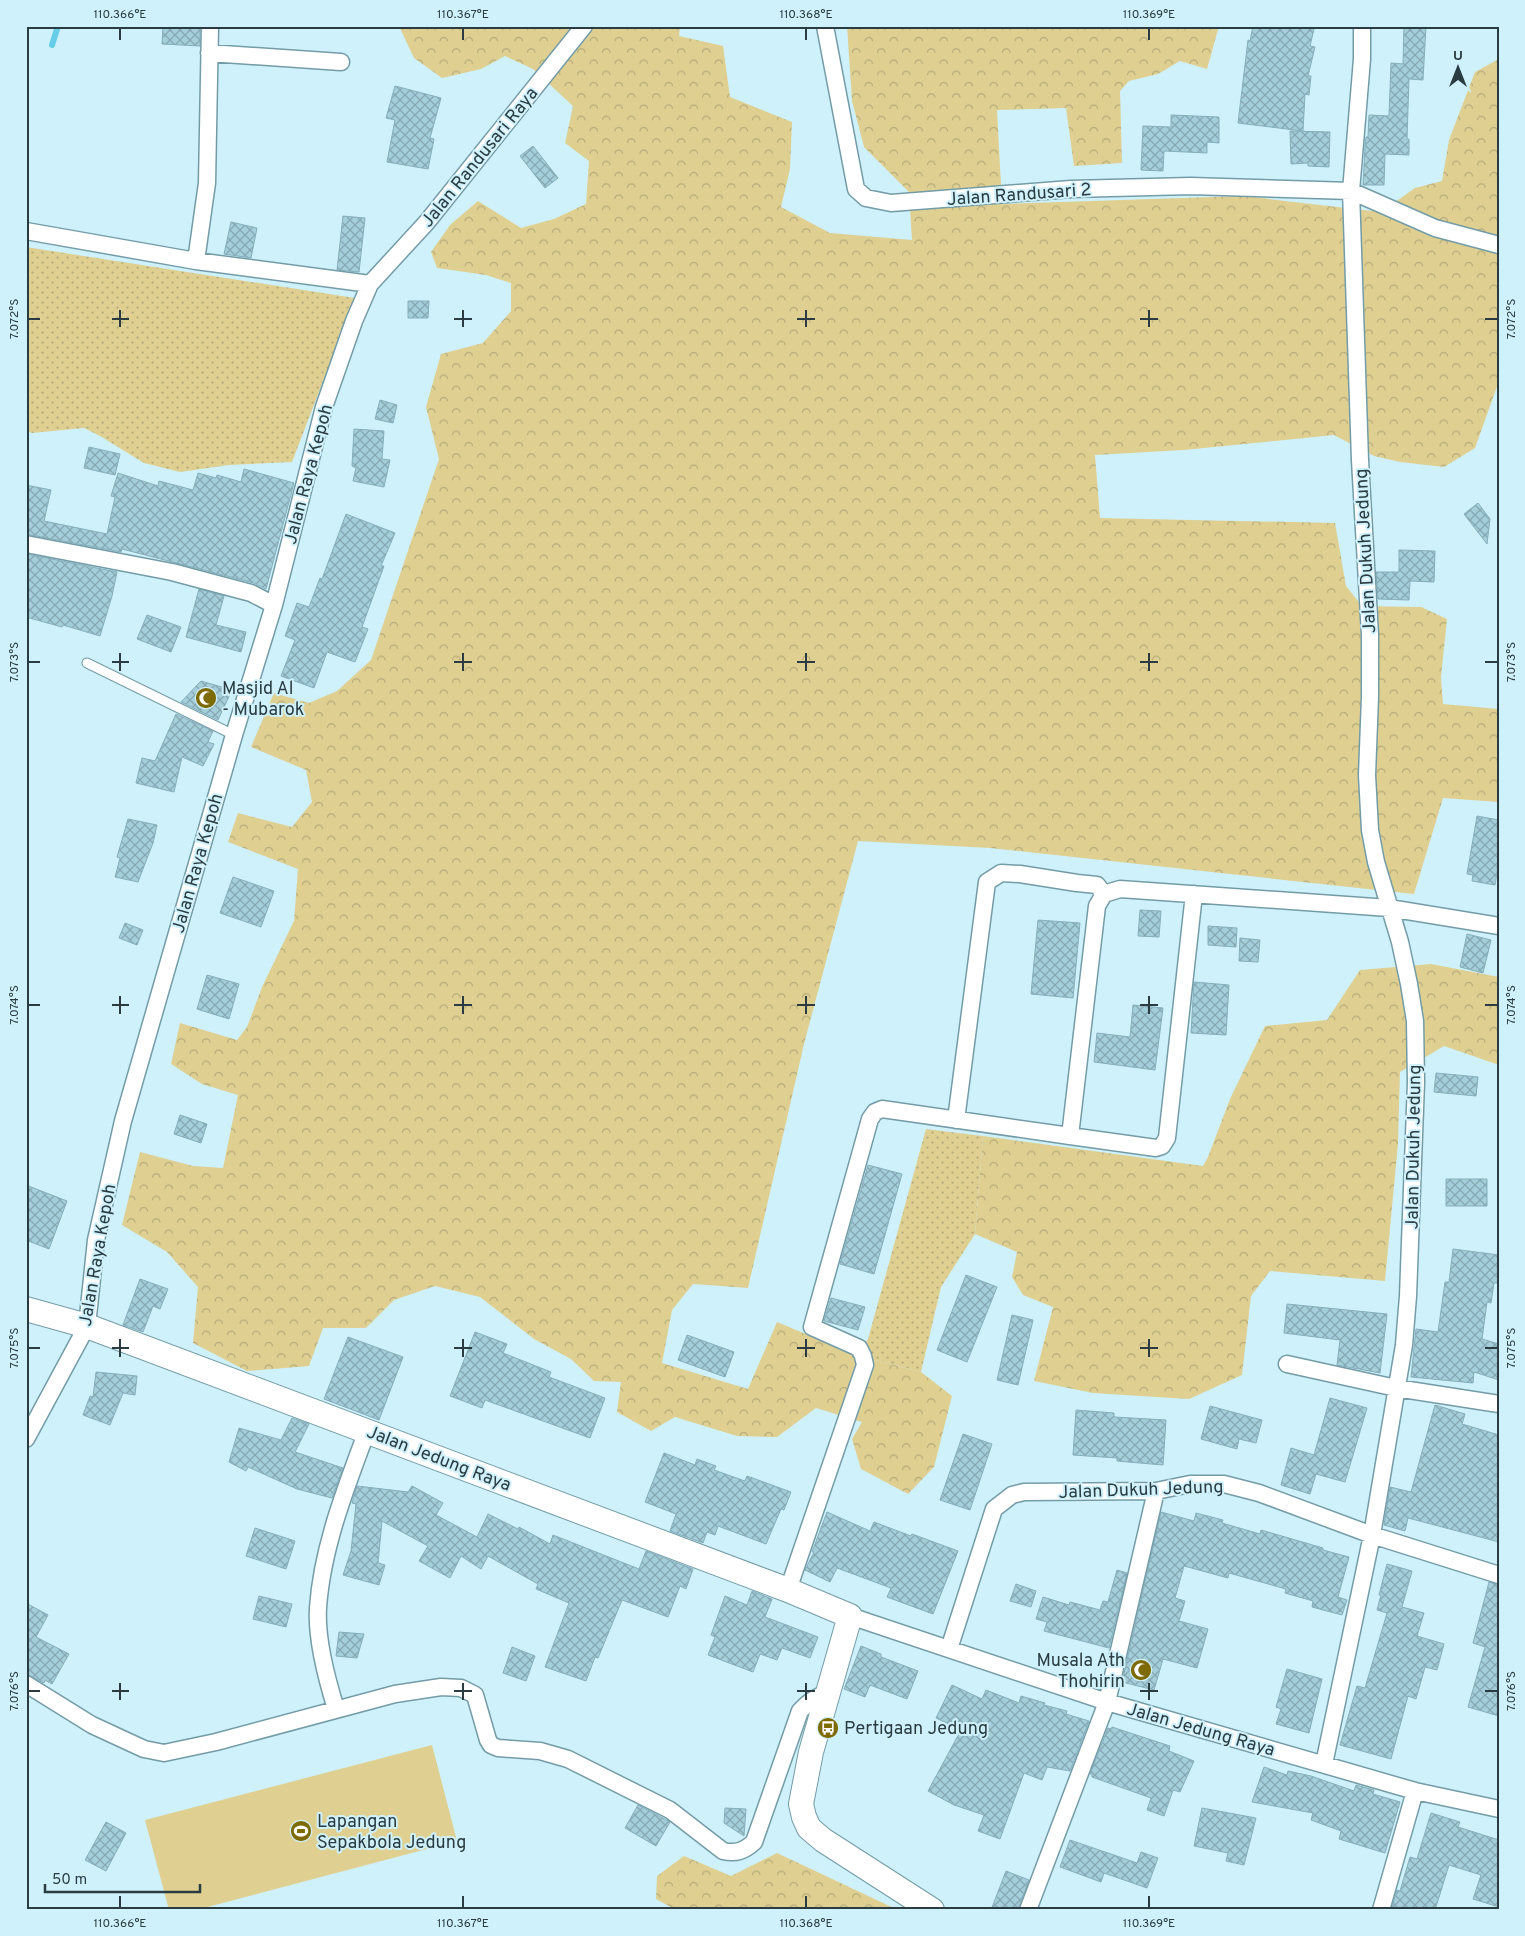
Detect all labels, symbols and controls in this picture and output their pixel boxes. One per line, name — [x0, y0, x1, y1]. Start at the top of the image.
text: 110.366°E — [93, 7, 147, 23]
text: 110.367°E — [437, 7, 489, 23]
text: 110.368°E — [779, 7, 833, 23]
text: 110.369°E — [1123, 7, 1175, 23]
north arrow — [1432, 42, 1482, 92]
text: U — [1453, 48, 1463, 65]
street label: Jalan Randusari Raya — [417, 83, 544, 233]
street label: Jalan Randusari 2 — [946, 179, 1092, 212]
text: 7.072°S — [7, 299, 23, 339]
text: 7.072°S — [1504, 299, 1520, 339]
street label: Jalan Raya Kepoh — [280, 402, 339, 547]
street label: Jalan Dukuh Jedung — [1351, 468, 1382, 634]
text: 7.073°S — [7, 642, 23, 682]
text: 7.073°S — [1504, 642, 1520, 682]
place label: Masjid Al - Mubarok — [222, 678, 304, 722]
mosque icon: Masjid Al - Mubarok — [194, 686, 218, 710]
street label: Jalan Raya Kepoh — [168, 791, 229, 936]
text: 7.074°S — [7, 985, 23, 1025]
text: 7.074°S — [1504, 985, 1520, 1025]
street label: Jalan Dukuh Jedung — [1402, 1064, 1427, 1230]
street label: Jalan Raya Kepoh — [75, 1182, 122, 1328]
text: 7.075°S — [7, 1328, 23, 1368]
text: 7.075°S — [1504, 1328, 1520, 1368]
street label: Jalan Jedung Raya — [363, 1421, 514, 1498]
street label: Jalan Dukuh Jedung — [1058, 1476, 1224, 1505]
place label: Musala Ath Thohirin — [1036, 1650, 1125, 1694]
mosque icon: Musala Ath Thohirin — [1129, 1658, 1153, 1682]
text: 7.076°S — [7, 1671, 23, 1711]
text: 7.076°S — [1504, 1671, 1520, 1711]
street label: Jalan Jedung Raya — [1124, 1698, 1277, 1763]
bus stop icon: Pertigaan Jedung — [816, 1716, 840, 1740]
place label: Pertigaan Jedung — [844, 1718, 988, 1741]
place label: Lapangan Sepakbola Jedung — [317, 1811, 466, 1855]
sports icon: Lapangan Sepakbola Jedung — [289, 1819, 313, 1843]
scale bar — [45, 1861, 200, 1893]
text: 50 m — [52, 1871, 87, 1890]
text: 110.366°E — [93, 1916, 147, 1932]
text: 110.367°E — [437, 1916, 489, 1932]
text: 110.368°E — [779, 1916, 833, 1932]
text: 110.369°E — [1123, 1916, 1175, 1932]

